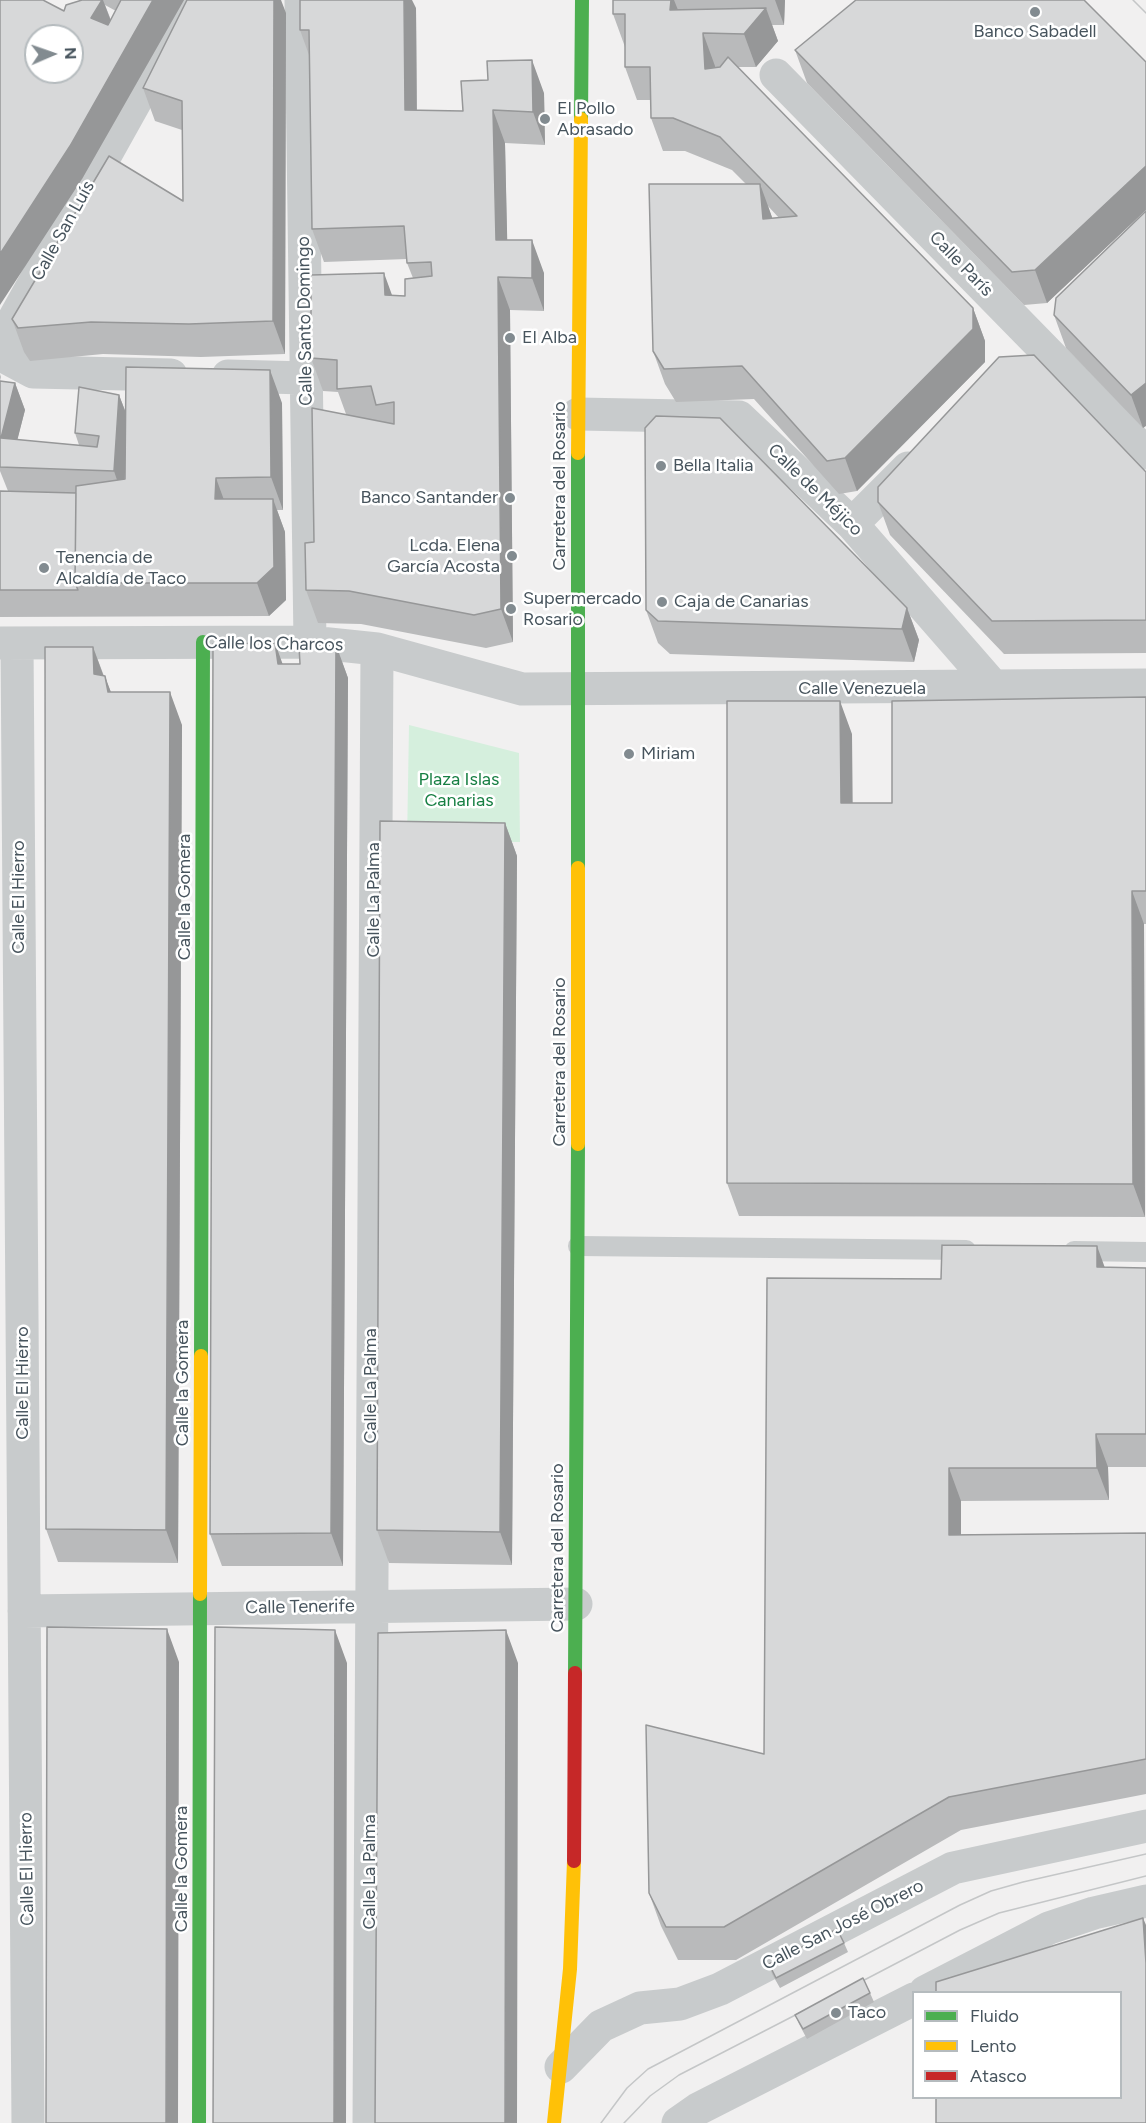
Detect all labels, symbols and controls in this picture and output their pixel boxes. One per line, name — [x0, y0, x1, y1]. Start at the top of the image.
marker: Banco Sabadell — [1028, 5, 1042, 19]
place label: Banco Sabadell — [973, 21, 1097, 43]
north arrow — [24, 24, 84, 84]
text: N — [61, 47, 80, 60]
place label: El Pollo Abrasado — [557, 98, 634, 140]
marker: El Pollo Abrasado — [538, 112, 552, 126]
street label: Calle San Luís — [27, 177, 99, 285]
street label: Calle París — [925, 227, 997, 301]
street label: Calle Santo Domingo — [293, 236, 317, 406]
place label: El Alba — [522, 327, 577, 349]
marker: El Alba — [503, 331, 517, 345]
street label: Carretera del Rosario — [549, 401, 571, 571]
street label: Calle de Méjico — [763, 439, 867, 541]
place label: Bella Italia — [673, 455, 754, 477]
marker: Bella Italia — [654, 459, 668, 473]
place label: Banco Santander — [360, 487, 498, 509]
marker: Banco Santander — [503, 491, 517, 505]
place label: Lcda. Elena García Acosta — [387, 535, 500, 578]
place label: Tenencia de Alcaldía de Taco — [56, 547, 186, 590]
marker: Lcda. Elena García Acosta — [505, 549, 519, 563]
marker: Tenencia de Alcaldía de Taco — [37, 561, 51, 575]
place label: Supermercado Rosario — [523, 588, 642, 630]
place label: Caja de Canarias — [674, 591, 809, 613]
marker: Caja de Canarias — [655, 595, 669, 609]
marker: Supermercado Rosario — [504, 602, 518, 616]
street label: Calle los Charcos — [205, 632, 343, 656]
street label: Calle Venezuela — [798, 678, 926, 700]
place label: Miriam — [641, 743, 695, 765]
marker: Miriam — [622, 747, 636, 761]
park label: Plaza Islas Canarias — [419, 769, 499, 812]
street label: Calle la Gomera — [174, 834, 196, 960]
street label: Calle El Hierro — [8, 840, 30, 954]
street label: Calle La Palma — [363, 842, 385, 958]
street label: Carretera del Rosario — [549, 977, 571, 1147]
street label: Calle la Gomera — [172, 1320, 194, 1446]
street label: Calle El Hierro — [12, 1326, 34, 1440]
street label: Calle La Palma — [360, 1328, 382, 1444]
street label: Carretera del Rosario — [547, 1463, 569, 1633]
street label: Calle Tenerife — [245, 1595, 355, 1619]
street label: Calle la Gomera — [171, 1806, 193, 1932]
street label: Calle El Hierro — [15, 1812, 39, 1926]
street label: Calle La Palma — [359, 1814, 381, 1930]
street label: Calle San José Obrero — [759, 1875, 927, 1975]
legend — [912, 1991, 1122, 2099]
place label: Taco — [848, 2002, 886, 2024]
text: Fluido — [970, 2005, 1019, 2027]
marker: Taco — [829, 2006, 843, 2020]
text: Lento — [970, 2035, 1016, 2057]
text: Atasco — [970, 2065, 1027, 2087]

